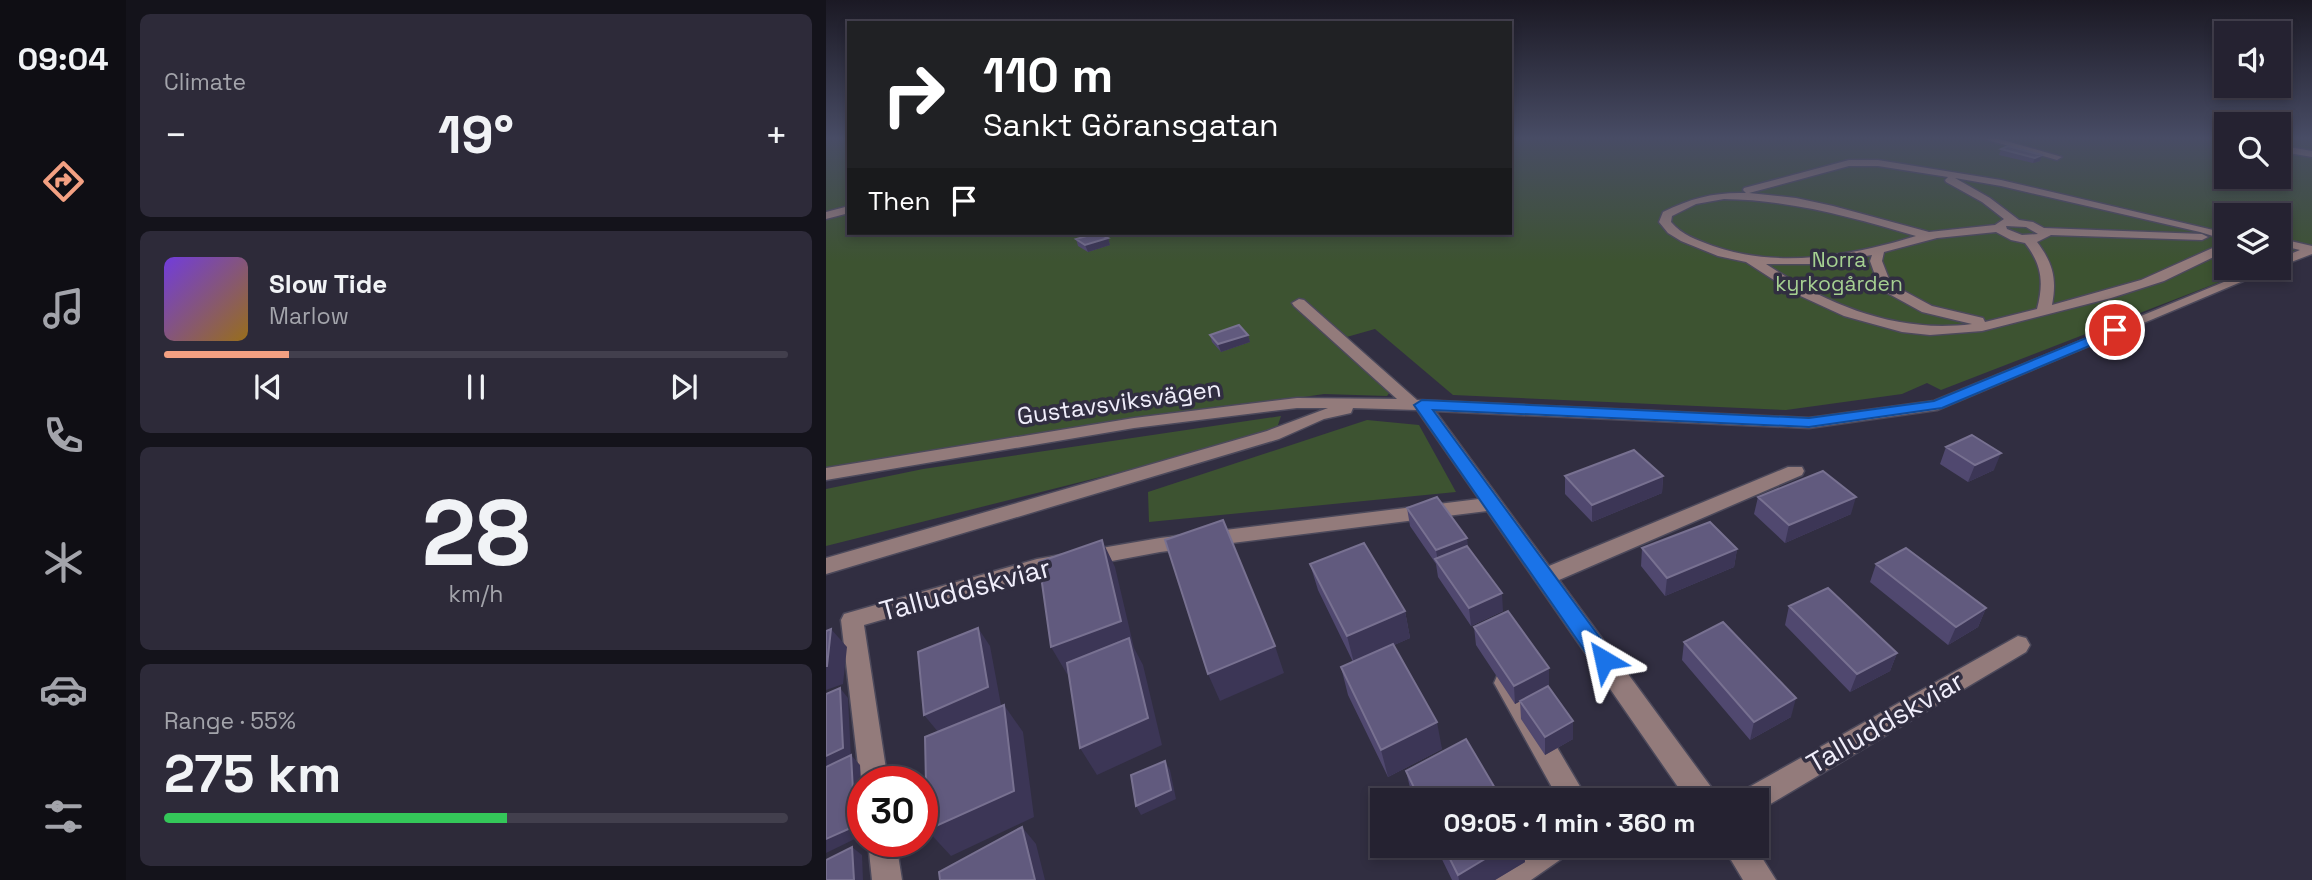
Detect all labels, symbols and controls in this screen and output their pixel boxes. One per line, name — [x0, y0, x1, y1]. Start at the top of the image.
map controls — [2214, 21, 2291, 280]
button: sound — [2214, 21, 2291, 98]
text: 09:04 — [17, 39, 109, 79]
text: 110 m — [983, 44, 1113, 106]
icon: right — [868, 49, 959, 140]
text: Climate — [164, 67, 246, 97]
text: 19° — [438, 102, 514, 168]
text: Sankt Göransgatan — [983, 105, 1279, 145]
text: − — [164, 111, 188, 159]
text: + — [764, 111, 788, 159]
button: search — [2214, 112, 2291, 189]
icon: directions — [39, 157, 88, 206]
icon: arrive — [945, 182, 983, 220]
text: Then — [868, 184, 931, 218]
button: layers — [2214, 203, 2291, 280]
park label: Norra kyrkogården — [1775, 246, 1903, 297]
text: Slow Tide — [269, 267, 387, 301]
icon: music — [39, 284, 88, 333]
pin — [2085, 300, 2145, 360]
text: Marlow — [269, 301, 349, 331]
icon: arrive — [2096, 311, 2134, 349]
icon: previous — [249, 368, 287, 406]
icon: pause — [457, 368, 495, 406]
icon: next — [665, 368, 703, 406]
street label: Gustavsviksvägen — [1015, 372, 1223, 432]
icon: phone — [39, 411, 88, 460]
text: 28 — [422, 475, 530, 592]
icon: climate — [39, 538, 88, 587]
street label: Talluddskviar — [876, 549, 1054, 629]
text: km/h — [449, 579, 503, 609]
position arrow — [1567, 623, 1641, 697]
street label: Talluddskviar — [1800, 663, 1970, 781]
icon: car — [39, 665, 88, 714]
text: Range · 55% — [164, 706, 296, 736]
text: 275 km — [164, 741, 341, 807]
speed limit sign: 30 — [847, 766, 938, 857]
icon: filters — [39, 792, 88, 841]
text: 09:05 · 1 min · 360 m — [1444, 806, 1695, 840]

